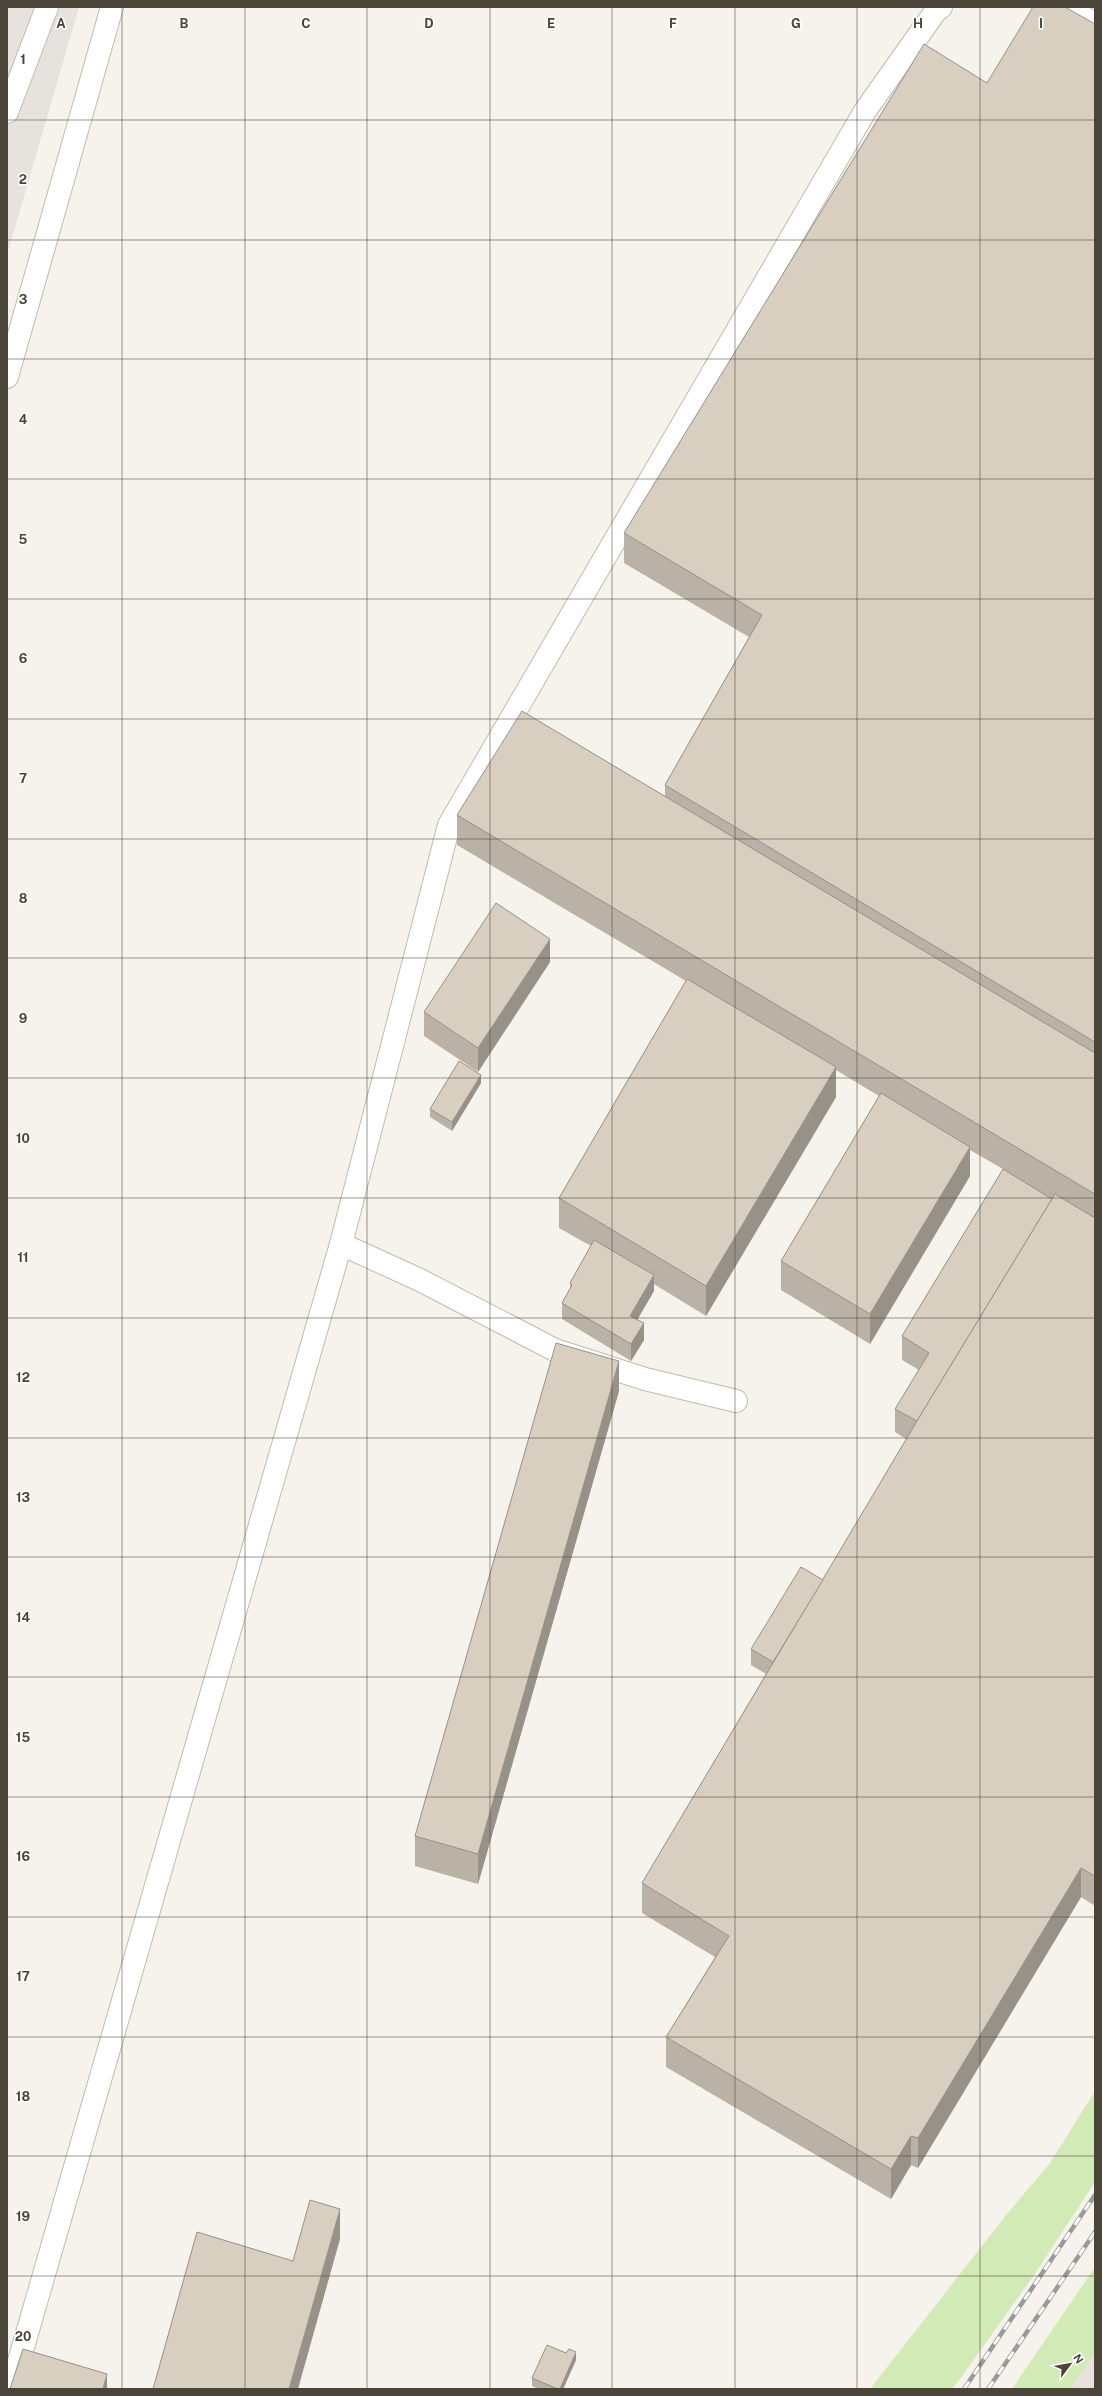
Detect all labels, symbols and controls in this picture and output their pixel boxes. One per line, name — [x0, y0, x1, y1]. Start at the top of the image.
text: A — [56, 16, 66, 31]
text: B — [180, 16, 189, 31]
text: C — [301, 16, 311, 31]
text: D — [424, 16, 434, 31]
text: E — [547, 16, 555, 31]
text: F — [669, 16, 677, 31]
text: G — [791, 16, 801, 31]
text: H — [913, 16, 923, 31]
text: I — [1039, 16, 1043, 31]
text: 1 — [20, 52, 26, 67]
text: 2 — [19, 172, 27, 187]
text: 3 — [19, 292, 28, 307]
text: 4 — [19, 412, 28, 427]
text: 5 — [19, 532, 28, 547]
text: 6 — [19, 651, 28, 666]
text: 7 — [19, 771, 27, 786]
text: 8 — [19, 891, 28, 906]
text: 9 — [19, 1011, 27, 1026]
text: 10 — [16, 1131, 30, 1146]
text: 11 — [17, 1250, 29, 1265]
text: 12 — [16, 1370, 30, 1385]
text: 13 — [16, 1490, 30, 1505]
text: 14 — [16, 1610, 31, 1625]
text: 15 — [16, 1730, 30, 1745]
text: 16 — [16, 1849, 30, 1864]
text: 17 — [16, 1969, 30, 1984]
text: 18 — [16, 2089, 30, 2104]
text: 19 — [16, 2209, 30, 2224]
text: 20 — [15, 2329, 31, 2344]
north arrow — [1050, 2344, 1090, 2384]
text: N — [1071, 2352, 1086, 2366]

